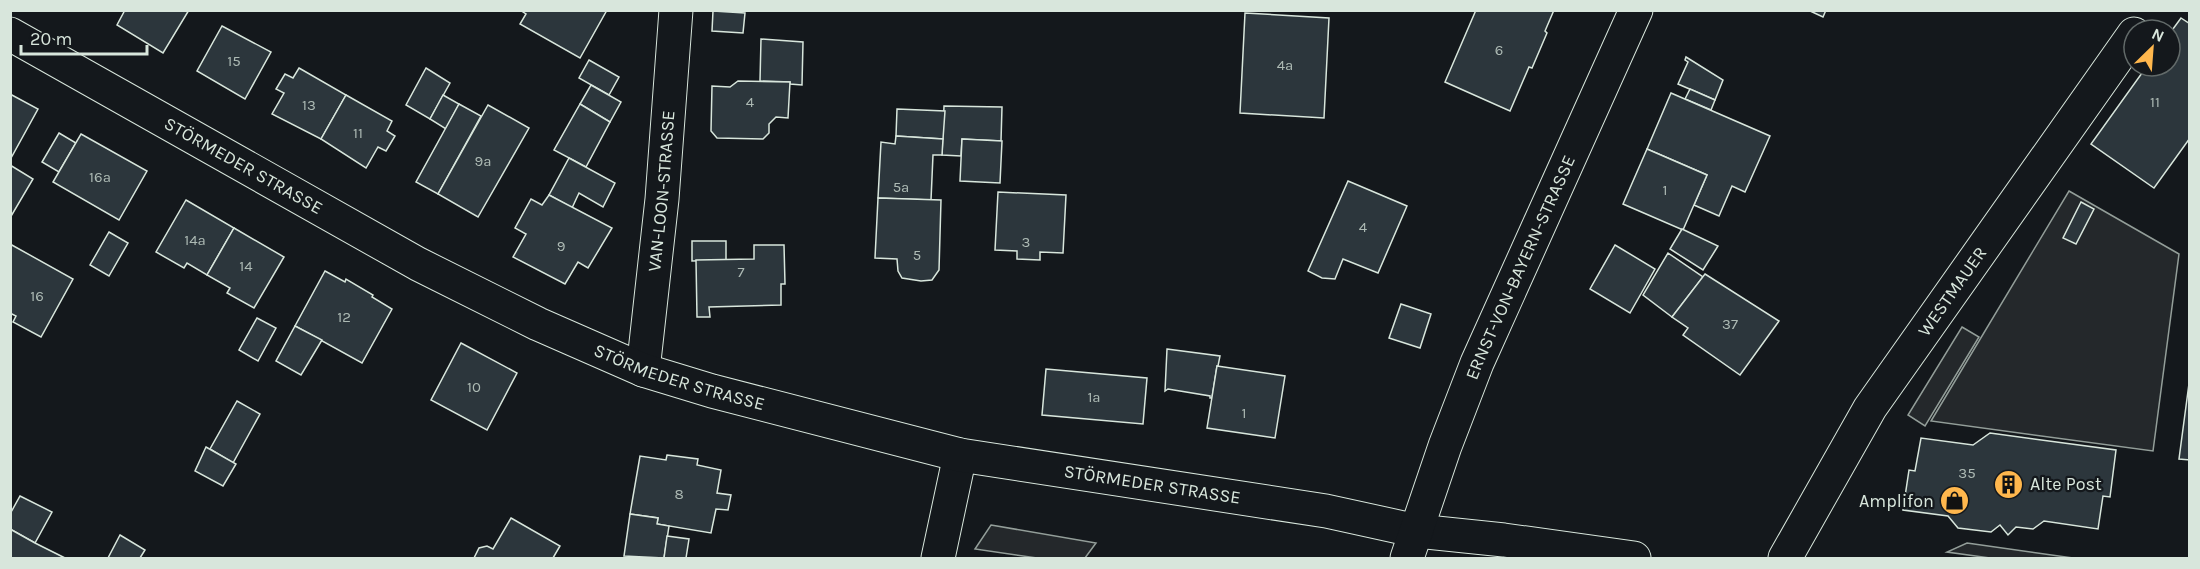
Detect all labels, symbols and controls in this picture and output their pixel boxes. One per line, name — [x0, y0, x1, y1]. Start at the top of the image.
scale bar — [21, 18, 147, 56]
north arrow — [2122, 18, 2182, 78]
text: N — [2149, 24, 2167, 46]
text: 20 m — [30, 28, 72, 50]
house number: 6 — [1495, 41, 1503, 59]
house number: 15 — [227, 52, 241, 70]
house number: 4a — [1277, 56, 1293, 74]
house number: 4 — [746, 93, 755, 111]
house number: 11 — [2150, 93, 2160, 111]
house number: 13 — [302, 96, 316, 114]
street label: VAN-LOON-STRASSE — [643, 110, 680, 273]
street label: STÖRMEDER STRASSE — [160, 112, 327, 219]
house number: 11 — [353, 124, 363, 142]
house number: 9a — [475, 152, 491, 170]
street label: ERNST-VON-BAYERN-STRASSE — [1461, 152, 1580, 383]
house number: 16a — [89, 168, 111, 186]
house number: 5a — [893, 178, 909, 196]
house number: 1 — [1663, 181, 1667, 199]
house number: 4 — [1359, 218, 1368, 236]
house number: 14a — [184, 231, 206, 249]
house number: 3 — [1022, 233, 1030, 251]
house number: 9 — [557, 237, 565, 255]
street label: WESTMAUER — [1913, 242, 1991, 341]
house number: 5 — [913, 246, 921, 264]
house number: 14 — [239, 257, 253, 275]
house number: 7 — [737, 263, 745, 281]
house number: 16 — [30, 287, 44, 305]
house number: 12 — [337, 308, 351, 326]
house number: 37 — [1722, 315, 1738, 333]
street label: STÖRMEDER STRASSE — [591, 339, 767, 415]
house number: 10 — [467, 378, 481, 396]
house number: 1a — [1087, 388, 1101, 406]
house number: 1 — [1242, 404, 1246, 422]
street label: STÖRMEDER STRASSE — [1062, 460, 1242, 509]
house number: 35 — [1958, 464, 1976, 482]
building icon: Alte Post — [1993, 468, 2025, 500]
place label: Alte Post — [2030, 473, 2102, 495]
house number: 8 — [674, 485, 684, 503]
shop icon: Amplifon — [1939, 485, 1971, 517]
place label: Amplifon — [1859, 490, 1934, 512]

